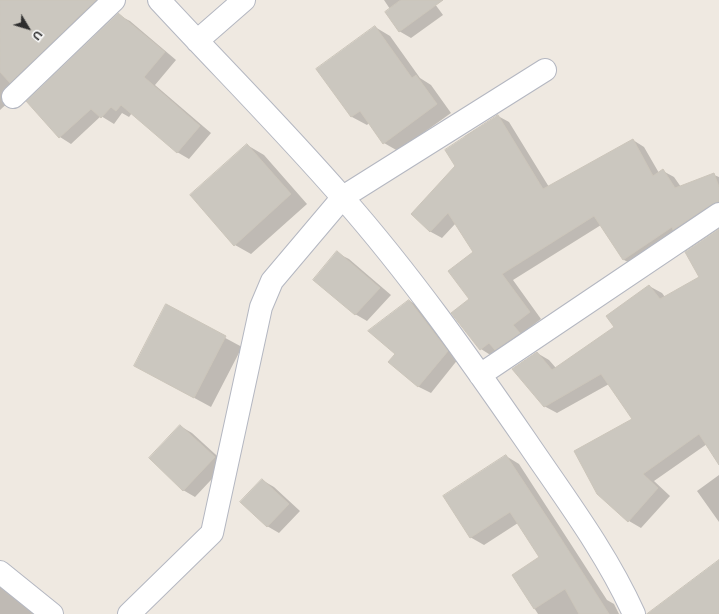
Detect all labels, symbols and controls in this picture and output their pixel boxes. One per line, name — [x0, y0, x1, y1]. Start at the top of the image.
north arrow — [8, 8, 48, 48]
text: U — [29, 28, 46, 43]

